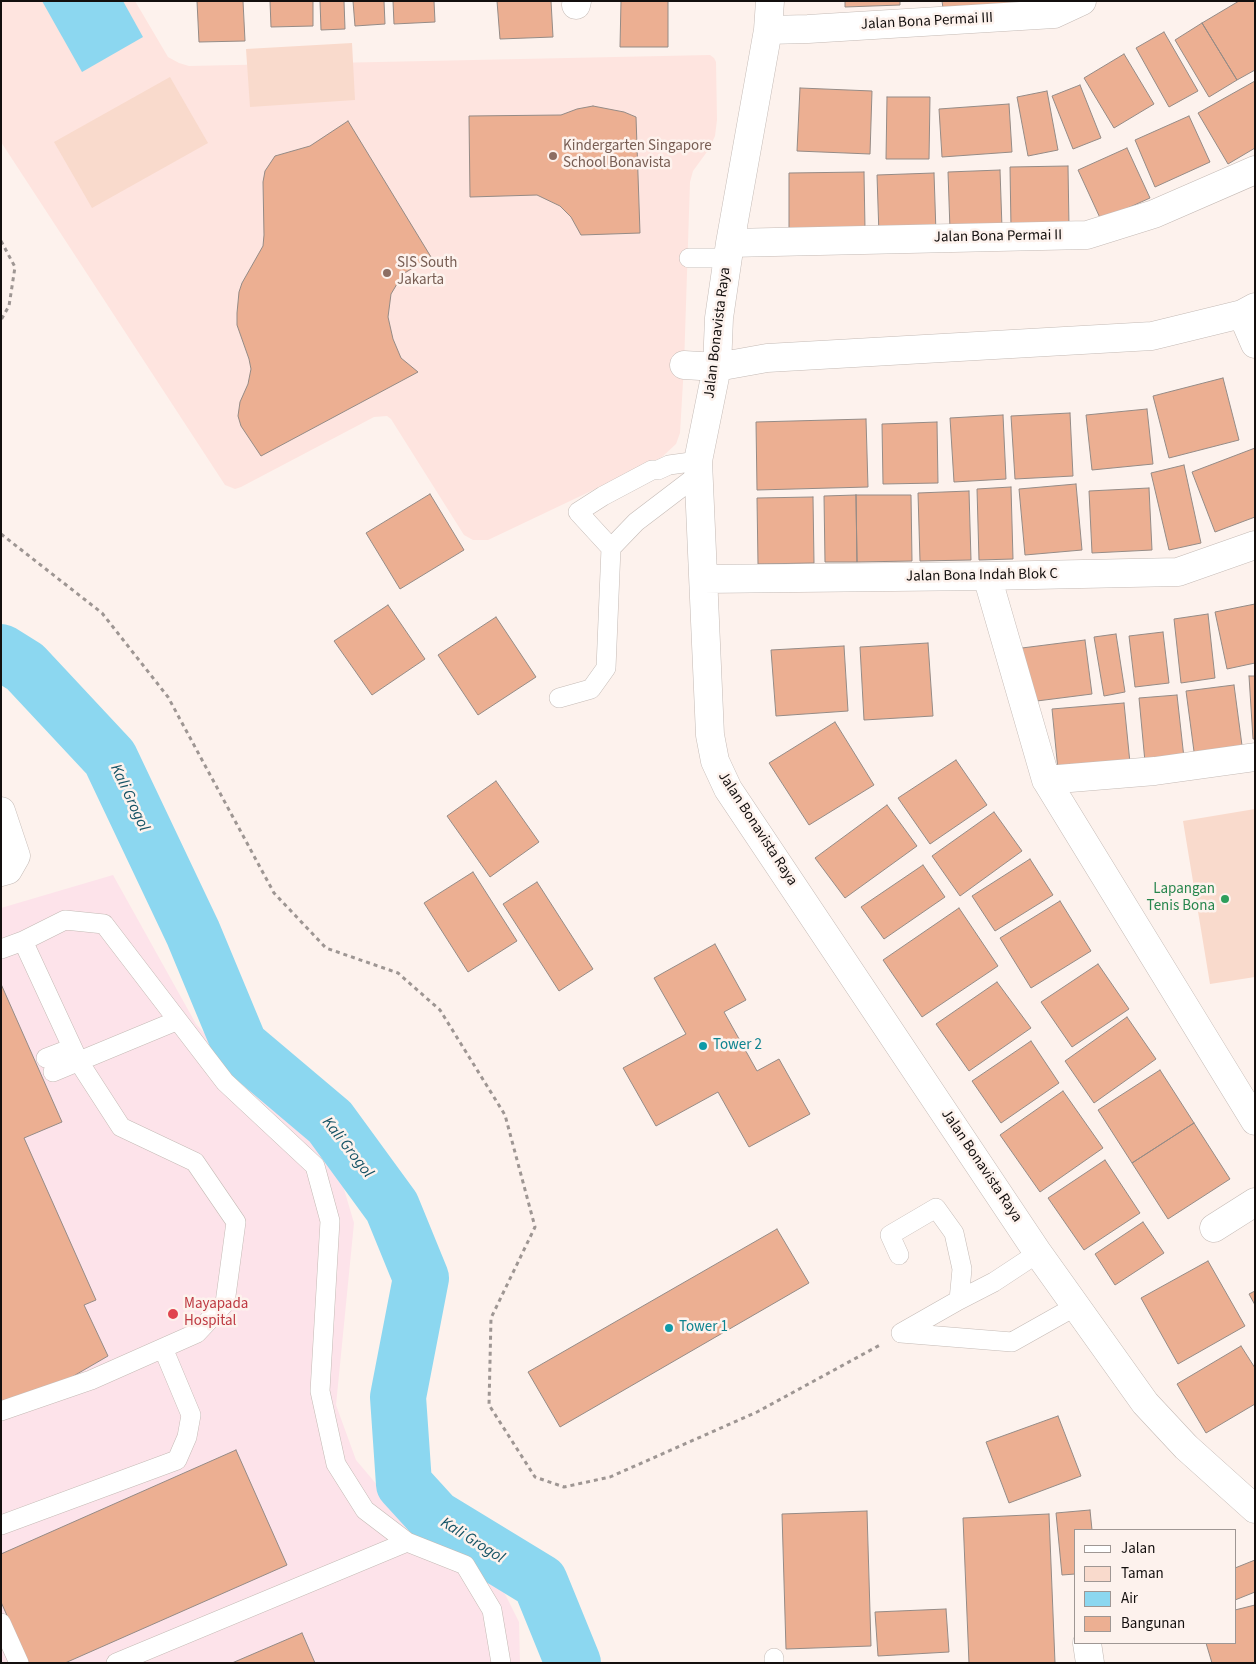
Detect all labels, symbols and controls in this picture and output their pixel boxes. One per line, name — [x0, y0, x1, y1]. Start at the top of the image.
street label: Jalan Bona Permai III — [860, 10, 994, 34]
place label: Kindergarten Singapore School Bonavista — [563, 138, 712, 173]
marker: Kindergarten Singapore School Bonavista — [547, 150, 559, 162]
street label: Jalan Bona Permai II — [934, 227, 1062, 247]
place label: SIS South Jakarta — [397, 255, 457, 290]
street label: Jalan Bonavista Raya — [701, 266, 735, 400]
marker: SIS South Jakarta — [381, 267, 393, 279]
street label: Jalan Bona Indah Blok C — [906, 566, 1058, 586]
water label: Kali Grogol — [105, 761, 153, 835]
street label: Jalan Bonavista Raya — [713, 769, 801, 889]
place label: Lapangan Tenis Bona — [1147, 881, 1215, 916]
marker: Lapangan Tenis Bona — [1219, 893, 1231, 905]
place label: Tower 2 — [713, 1037, 762, 1055]
marker: Tower 2 — [697, 1040, 709, 1052]
street label: Jalan Bonavista Raya — [937, 1106, 1025, 1226]
water label: Kali Grogol — [317, 1114, 377, 1182]
place label: Mayapada Hospital — [184, 1296, 248, 1331]
marker: Mayapada Hospital — [166, 1307, 180, 1321]
place label: Tower 1 — [679, 1319, 728, 1337]
marker: Tower 1 — [663, 1322, 675, 1334]
water label: Kali Grogol — [436, 1514, 508, 1568]
legend — [1074, 1529, 1236, 1644]
text: Jalan — [1121, 1538, 1155, 1559]
text: Taman — [1121, 1563, 1164, 1584]
text: Air — [1121, 1588, 1138, 1609]
text: Bangunan — [1121, 1613, 1185, 1634]

